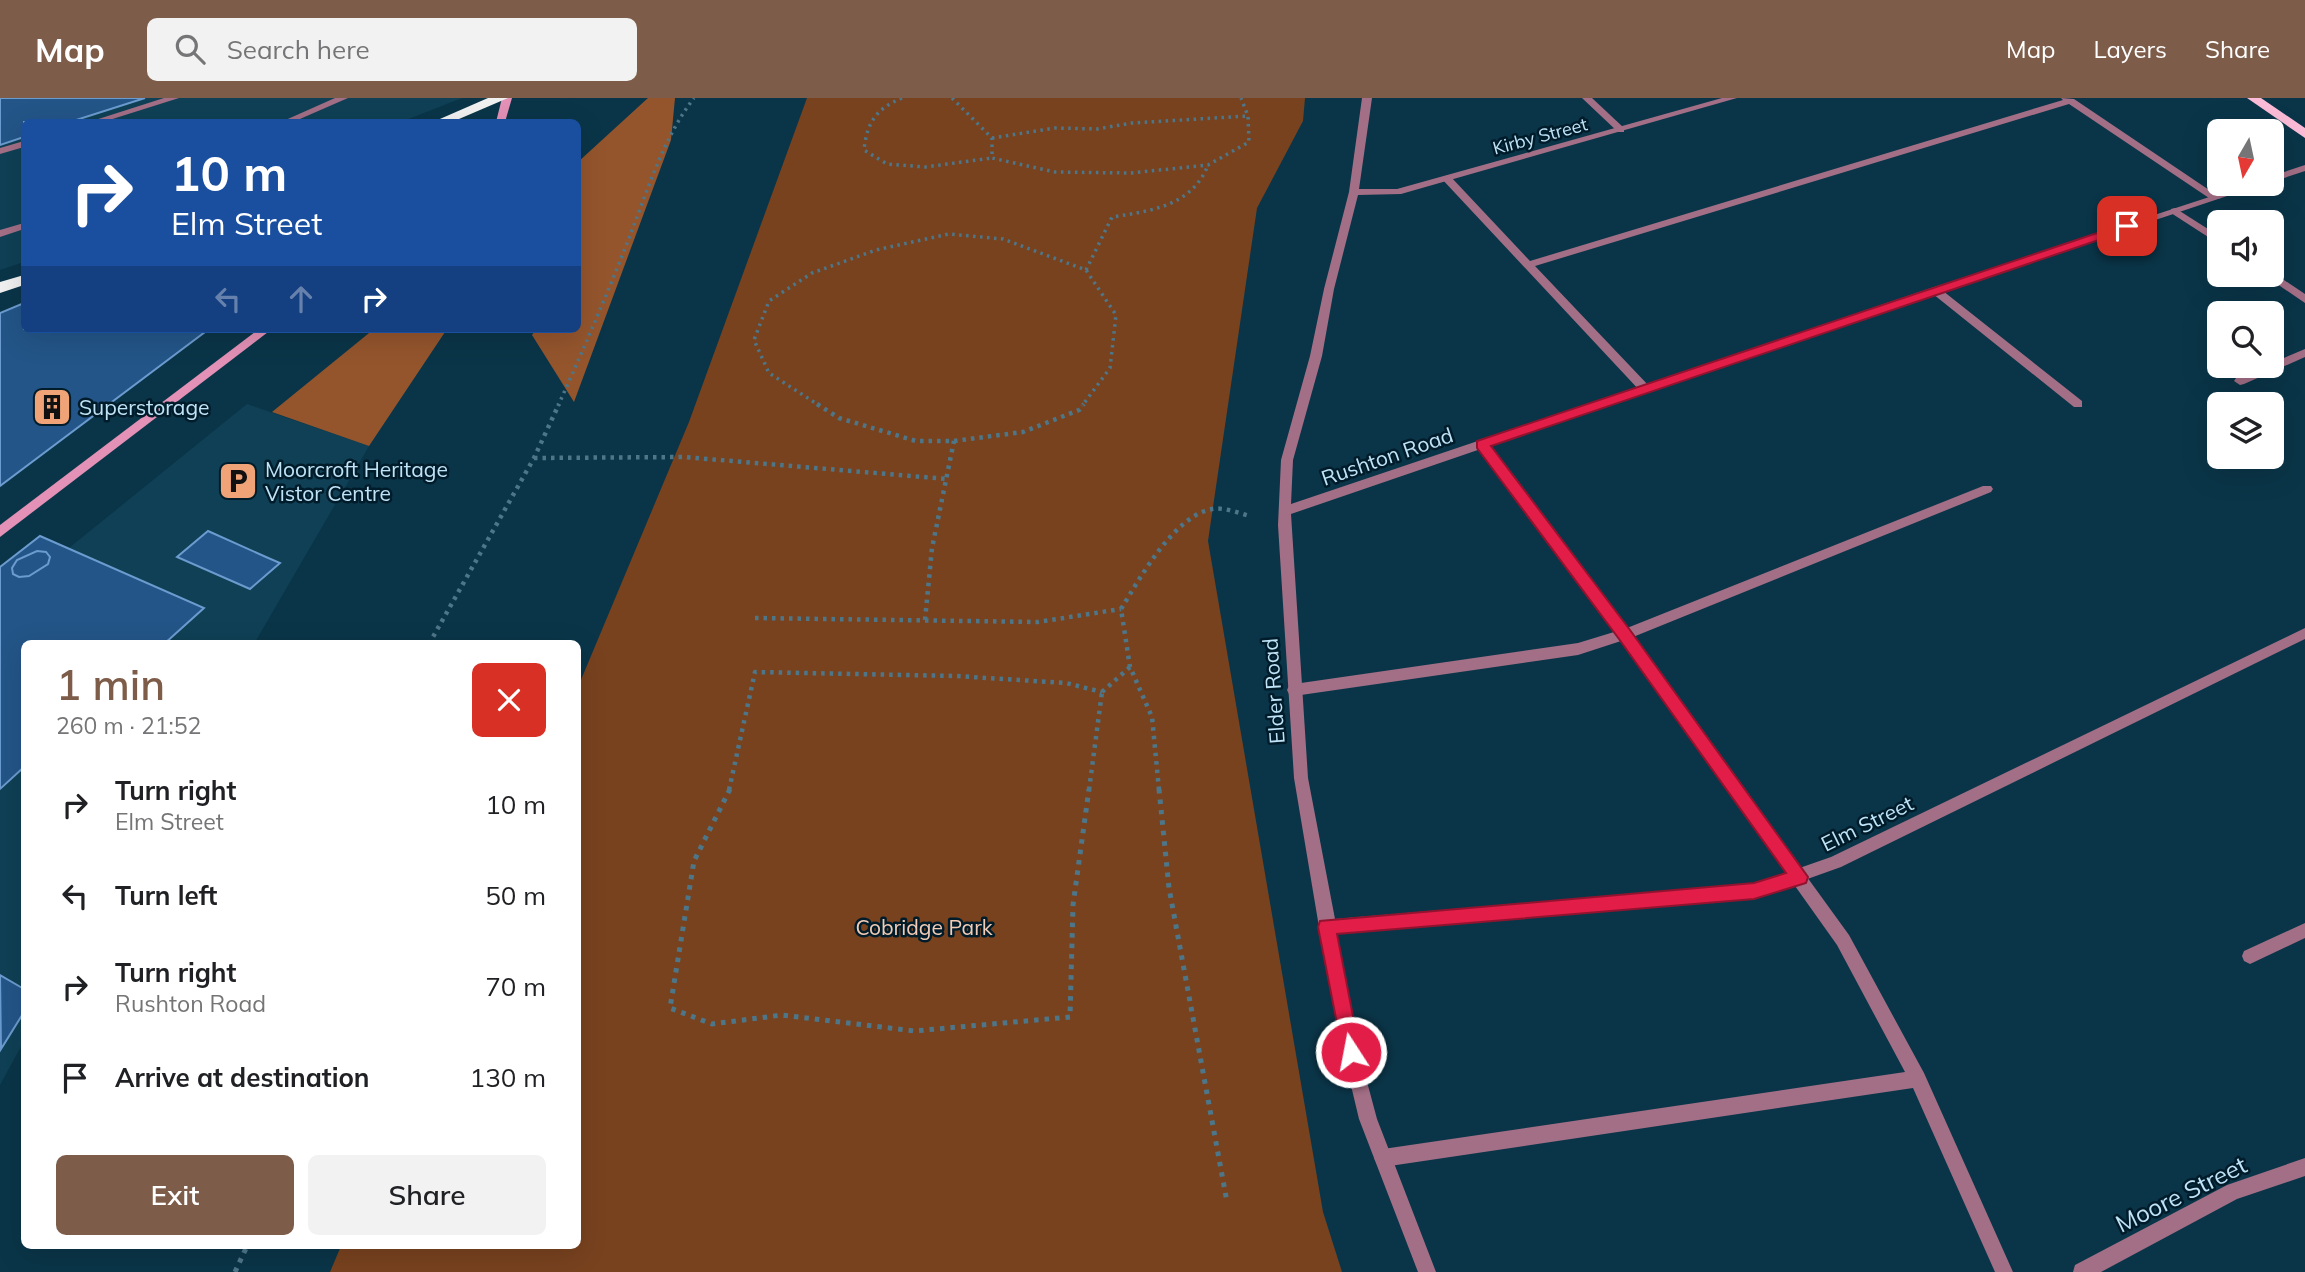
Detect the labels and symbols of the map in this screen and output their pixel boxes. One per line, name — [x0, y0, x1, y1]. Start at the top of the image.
street label: Kirby Street — [1490, 112, 1590, 160]
north arrow — [2207, 119, 2284, 196]
pin — [2097, 196, 2157, 256]
building icon: Superstorage — [31, 386, 73, 428]
place label: Superstorage — [79, 394, 210, 420]
street label: Rushton Road — [1318, 421, 1456, 491]
place label: Moorcroft Heritage Vistor Centre — [265, 456, 448, 506]
parking icon: Moorcroft Heritage Vistor Centre — [217, 460, 259, 502]
street label: Elder Road — [1256, 637, 1290, 745]
street label: Elm Street — [1817, 790, 1917, 856]
park label: Cobridge Park — [855, 914, 993, 940]
position arrow — [1314, 1015, 1388, 1089]
street label: Moore Street — [2110, 1149, 2252, 1239]

